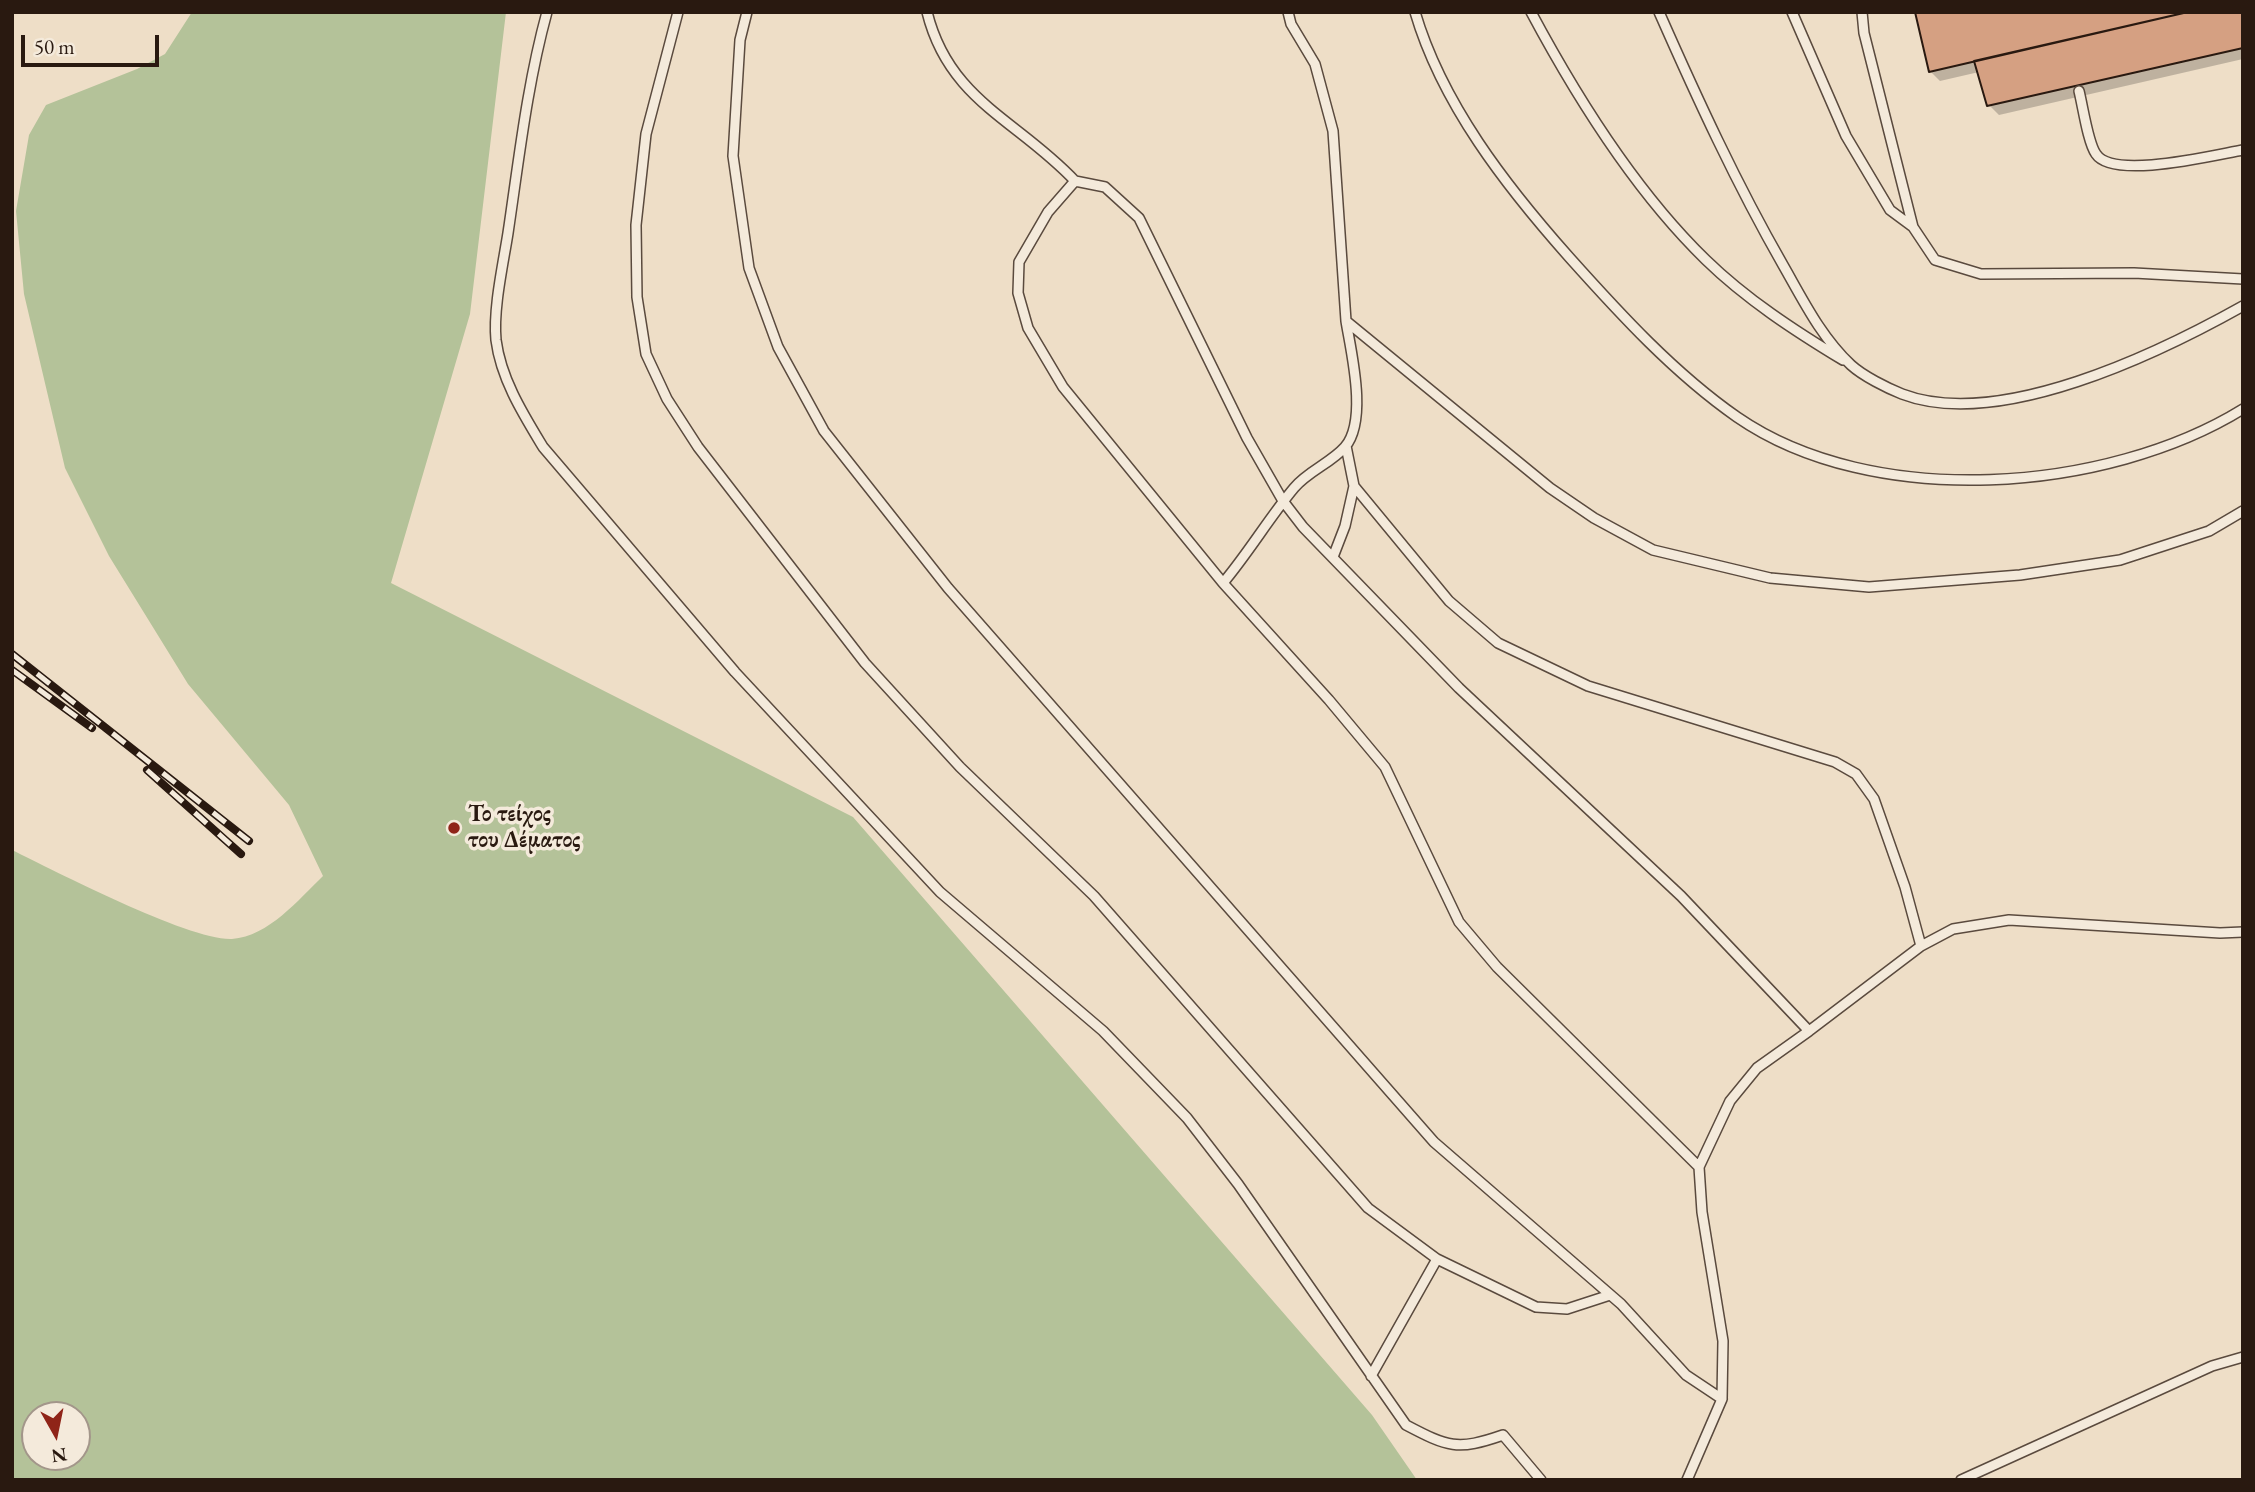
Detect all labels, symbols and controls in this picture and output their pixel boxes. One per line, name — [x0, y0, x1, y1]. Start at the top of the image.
scale bar — [24, 21, 163, 65]
text: 50 m — [34, 33, 75, 60]
place label: Το τείχος του Δέματος — [468, 801, 580, 855]
marker: Το τείχος του Δέματος — [446, 820, 462, 836]
north arrow — [21, 1401, 91, 1471]
text: N — [50, 1442, 69, 1469]

